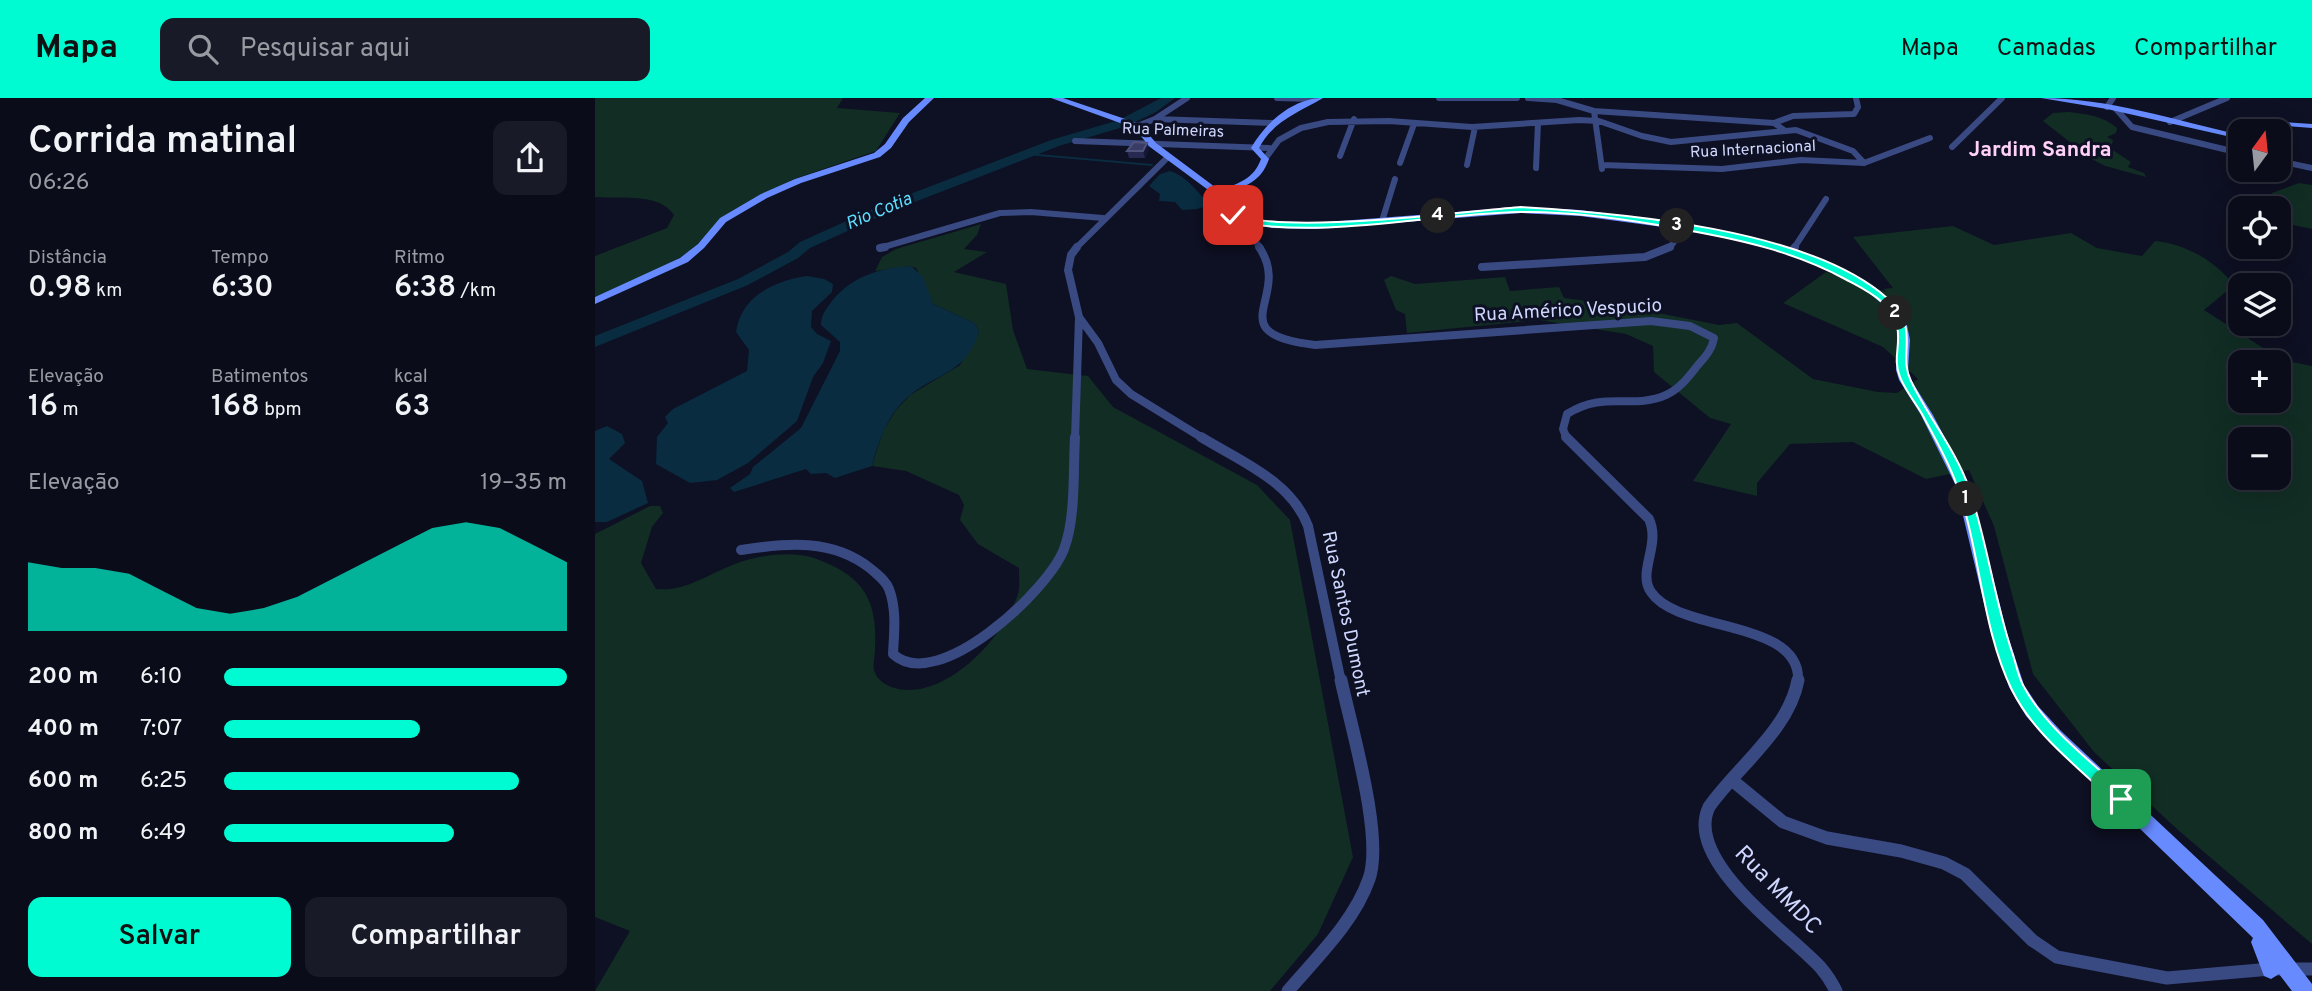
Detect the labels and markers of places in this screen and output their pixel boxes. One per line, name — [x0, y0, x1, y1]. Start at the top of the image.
pin — [1203, 185, 1263, 245]
pin: 4 — [1421, 198, 1455, 234]
pin: 3 — [1659, 208, 1695, 244]
pin: 2 — [1877, 296, 1913, 330]
pin: 1 — [1949, 482, 1983, 516]
pin — [2091, 769, 2151, 829]

